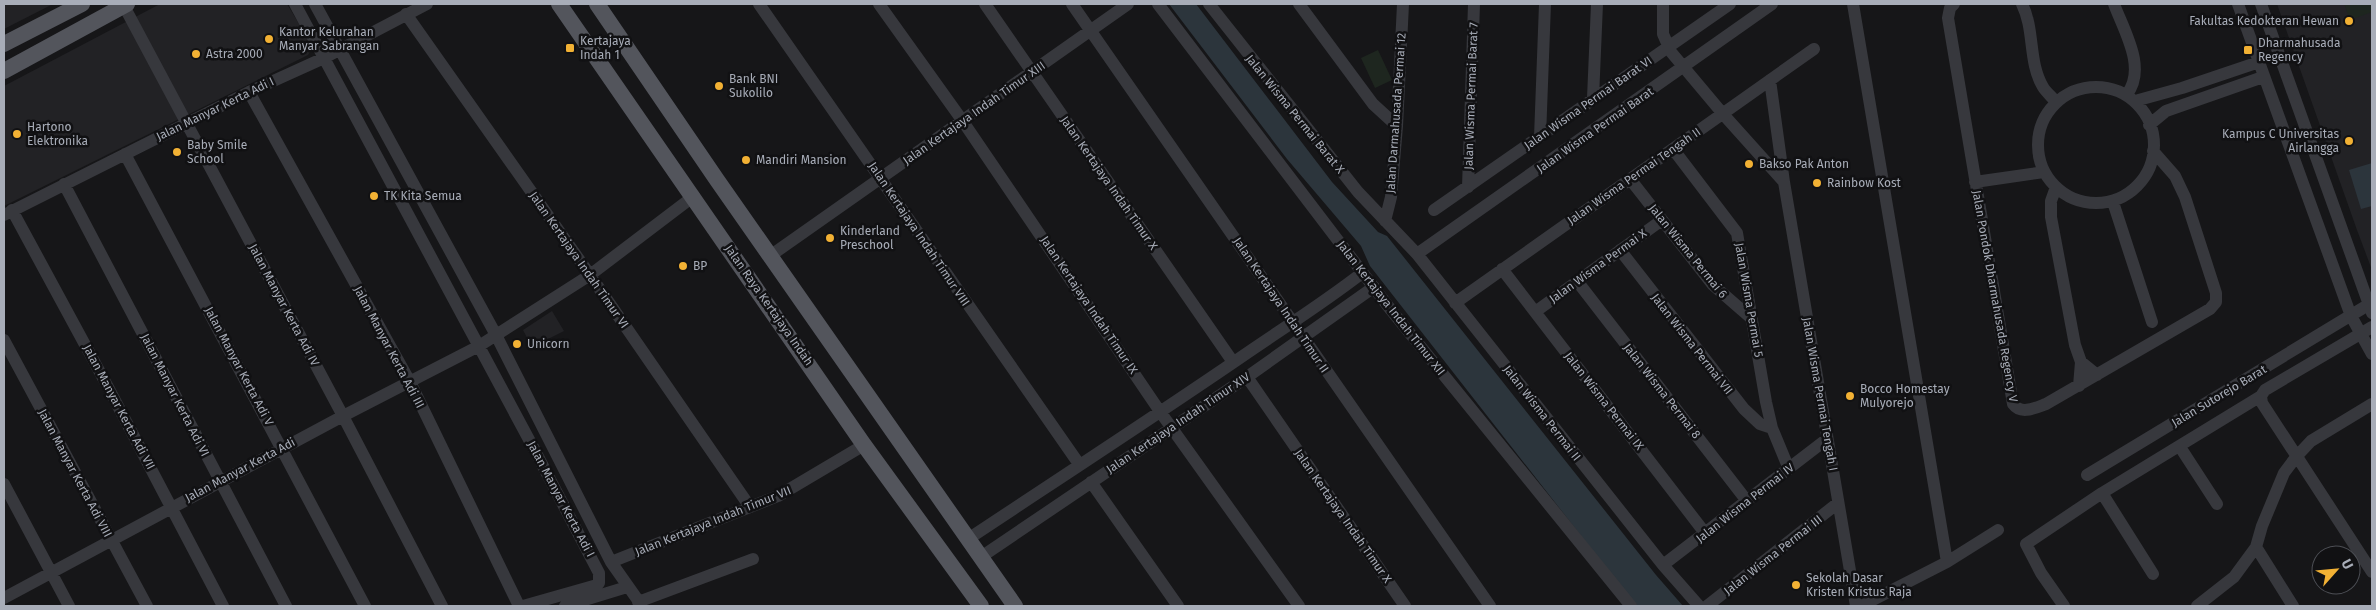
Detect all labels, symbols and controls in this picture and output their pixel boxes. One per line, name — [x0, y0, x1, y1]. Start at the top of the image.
place label: Fakultas Kedokteran Hewan — [2189, 14, 2339, 28]
marker: Fakultas Kedokteran Hewan — [2343, 15, 2355, 27]
street label: Jalan Wisma Permai Barat 7 — [1461, 22, 1481, 170]
place label: Kantor Kelurahan Manyar Sabrangan — [279, 25, 379, 53]
street label: Jalan Darmahusada Permai 12 — [1383, 32, 1409, 194]
marker: Kantor Kelurahan Manyar Sabrangan — [263, 33, 275, 45]
place label: Kertajaya Indah 1 — [580, 34, 631, 62]
place label: Dharmahusada Regency — [2258, 36, 2340, 64]
marker: Kertajaya Indah 1 — [564, 42, 576, 54]
marker: Dharmahusada Regency — [2242, 44, 2254, 56]
place label: Astra 2000 — [206, 47, 263, 61]
marker: Astra 2000 — [190, 48, 202, 60]
street label: Jalan Wisma Permai Barat X — [1243, 52, 1348, 177]
street label: Jalan Wisma Permai Barat VI — [1521, 53, 1655, 153]
street label: Jalan Kertajaya Indah Timur XIII — [900, 58, 1048, 168]
place label: Bank BNI Sukolilo — [729, 72, 778, 100]
street label: Jalan Manyar Kerta Adi I — [154, 74, 276, 144]
marker: Bank BNI Sukolilo — [713, 80, 725, 92]
street label: Jalan Wisma Permai Barat — [1534, 84, 1656, 176]
street label: Jalan Kertajaya Indah Timur X — [1057, 114, 1161, 253]
place label: Hartono Elektronika — [27, 120, 88, 148]
street label: Jalan Wisma Permai Tengah II — [1565, 125, 1703, 227]
place label: Kampus C Universitas Airlangga — [2222, 127, 2339, 155]
marker: Hartono Elektronika — [11, 128, 23, 140]
marker: Kampus C Universitas Airlangga — [2343, 135, 2355, 147]
place label: Baby Smile School — [187, 138, 247, 166]
marker: Baby Smile School — [171, 146, 183, 158]
place label: Mandiri Mansion — [756, 153, 847, 167]
marker: Mandiri Mansion — [740, 154, 752, 166]
place label: Bakso Pak Anton — [1759, 157, 1849, 171]
marker: Bakso Pak Anton — [1743, 158, 1755, 170]
street label: Jalan Kertajaya Indah Timur VIII — [866, 159, 972, 309]
place label: Rainbow Kost — [1827, 176, 1902, 190]
marker: Rainbow Kost — [1811, 177, 1823, 189]
place label: TK Kita Semua — [384, 189, 462, 203]
street label: Jalan Kertajaya Indah Timur VI — [526, 189, 632, 331]
street label: Jalan Pondok Dharmahusada Regency V — [1969, 189, 2021, 403]
marker: TK Kita Semua — [368, 190, 380, 202]
street label: Jalan Wisma Permai 6 — [1646, 201, 1730, 301]
place label: Kinderland Preschool — [840, 224, 900, 252]
street label: Jalan Wisma Permai X — [1547, 226, 1650, 306]
marker: Kinderland Preschool — [824, 232, 836, 244]
street label: Jalan Kertajaya Indah Timur IX — [1038, 233, 1141, 377]
street label: Jalan Kertajaya Indah Timur II — [1230, 235, 1332, 375]
street label: Jalan Kertajaya Indah Timur XII — [1334, 238, 1448, 378]
street label: Jalan Wisma Permai 5 — [1732, 241, 1766, 359]
street label: Jalan Manyar Kerta Adi IV — [246, 242, 322, 369]
street label: Jalan Raya Kertajaya Indah — [722, 242, 816, 368]
place label: BP — [693, 259, 707, 273]
marker: BP — [677, 260, 689, 272]
street label: Jalan Manyar Kerta Adi III — [351, 283, 427, 411]
street label: Jalan Wisma Permai VII — [1648, 291, 1736, 397]
street label: Jalan Manyar Kerta Adi V — [202, 304, 276, 428]
street label: Jalan Wisma Permai Tengah I — [1800, 316, 1840, 472]
street label: Jalan Manyar Kerta Adi VI — [138, 331, 212, 459]
place label: Unicorn — [527, 337, 570, 351]
marker: Unicorn — [511, 338, 523, 350]
street label: Jalan Wisma Permai 8 — [1620, 341, 1704, 442]
street label: Jalan Manyar Kerta Adi VII — [80, 342, 158, 472]
street label: Jalan Wisma Permai IX — [1561, 349, 1647, 453]
street label: Jalan Wisma Permai II — [1500, 362, 1584, 464]
street label: Jalan Sutorejo Barat — [2169, 362, 2270, 430]
street label: Jalan Kertajaya Indah Timur XIV — [1104, 369, 1253, 476]
place label: Bocco Homestay Mulyorejo — [1860, 382, 1950, 410]
marker: Bocco Homestay Mulyorejo — [1844, 390, 1856, 402]
street label: Jalan Manyar Kerta Adi VIII — [35, 407, 115, 539]
street label: Jalan Manyar Kerta Adi — [183, 435, 297, 505]
street label: Jalan Manyar Kerta Adi I — [524, 439, 598, 559]
street label: Jalan Kertajaya Indah Timur X — [1291, 447, 1395, 586]
street label: Jalan Wisma Permai IV — [1693, 460, 1797, 546]
street label: Jalan Kertajaya Indah Timur VII — [633, 483, 793, 559]
street label: Jalan Wisma Permai III — [1721, 512, 1825, 598]
north arrow — [2311, 545, 2361, 595]
text: U — [2337, 556, 2357, 572]
place label: Sekolah Dasar Kristen Kristus Raja — [1806, 571, 1912, 599]
marker: Sekolah Dasar Kristen Kristus Raja — [1790, 579, 1802, 591]

